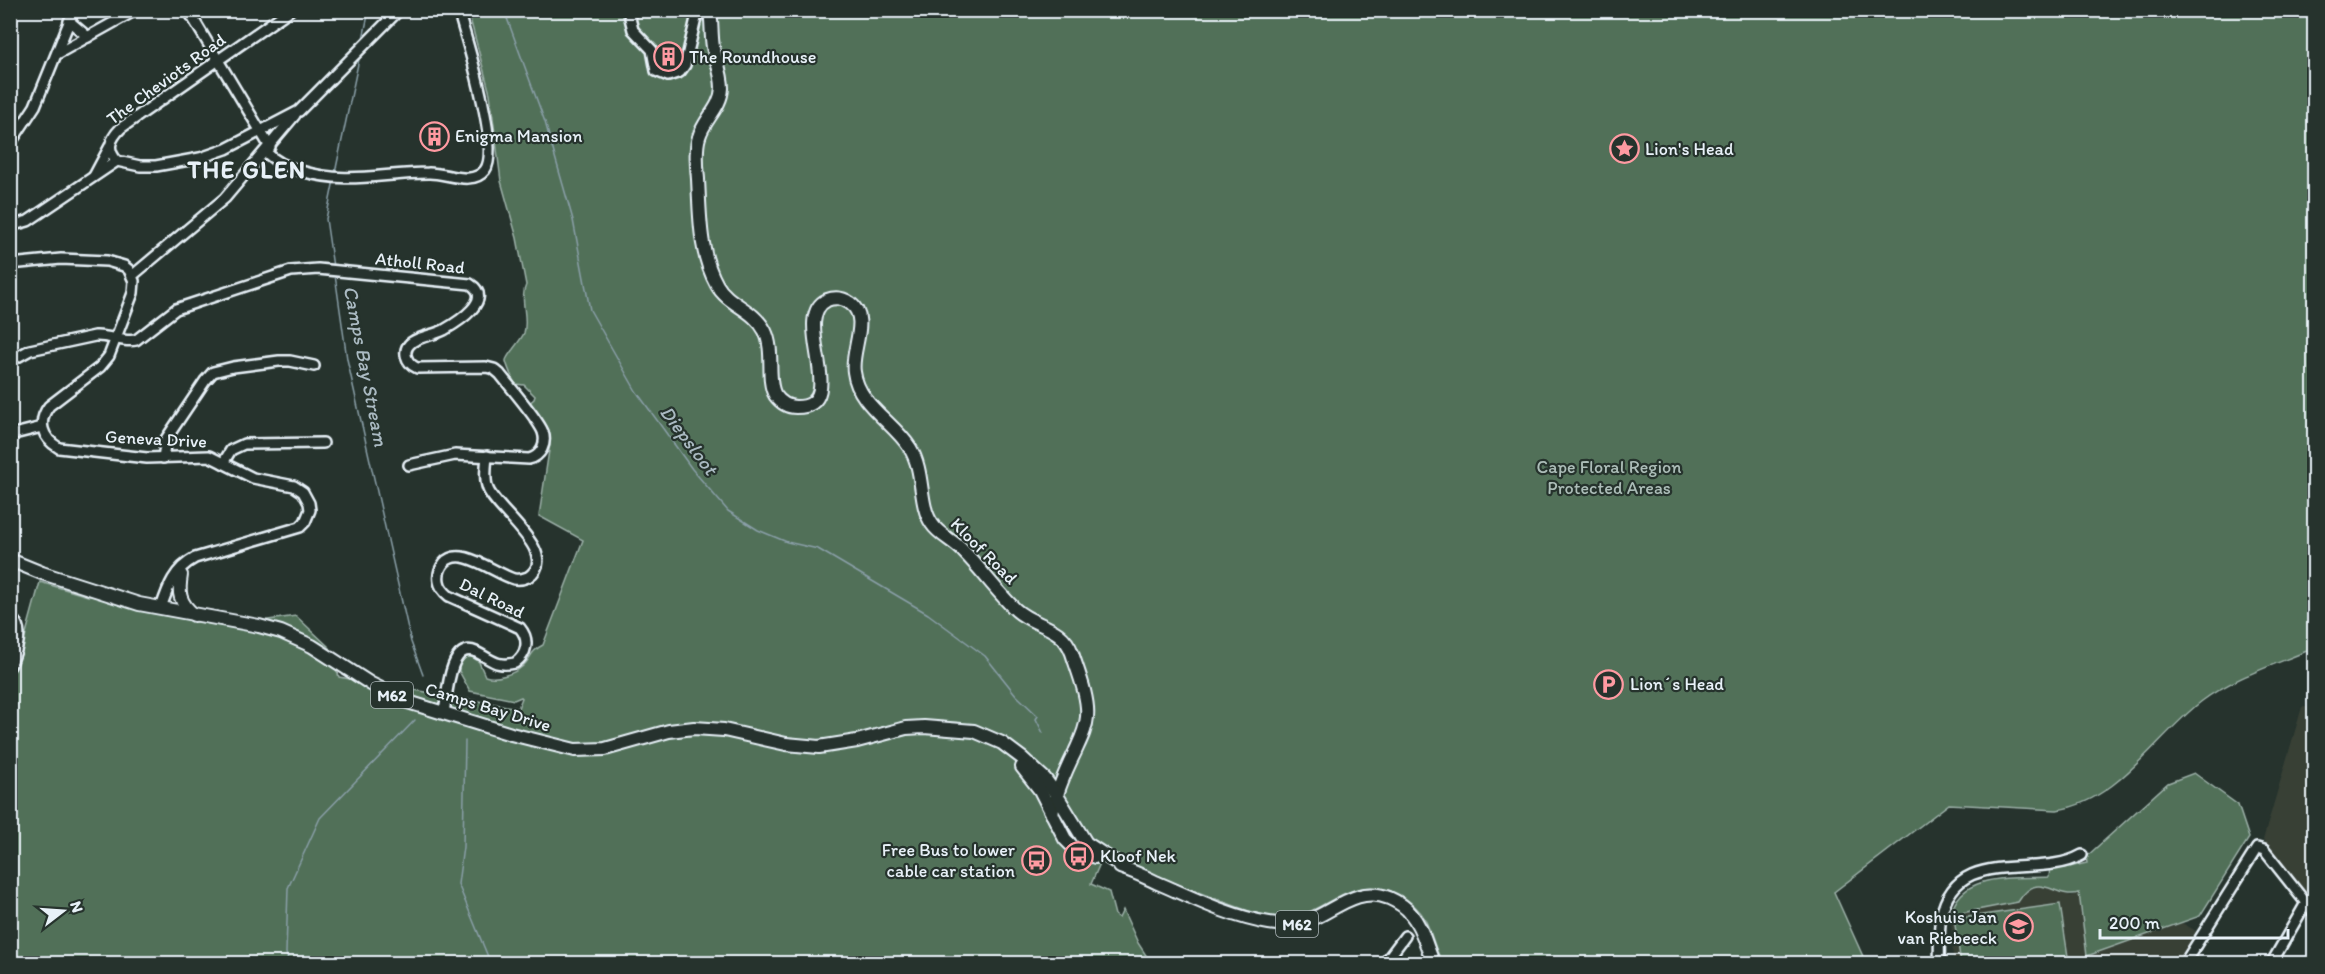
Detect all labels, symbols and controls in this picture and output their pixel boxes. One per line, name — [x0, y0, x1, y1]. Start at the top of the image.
street label: The Cheviots Road — [102, 28, 230, 130]
building icon: The Roundhouse — [652, 41, 684, 73]
place label: The Roundhouse — [689, 46, 817, 68]
building icon: Enigma Mansion — [418, 120, 450, 152]
place label: Enigma Mansion — [455, 125, 582, 147]
place icon: Lion's Head — [1608, 133, 1640, 165]
place label: Lion's Head — [1645, 138, 1734, 160]
district label: THE GLEN — [187, 155, 306, 184]
street label: Atholl Road — [374, 247, 466, 279]
water label: Camps Bay Stream — [339, 284, 393, 449]
water label: Diepsloot — [655, 401, 724, 481]
street label: Geneva Drive — [104, 425, 208, 453]
park label: Cape Floral Region Protected Areas — [1537, 456, 1681, 499]
street label: Kloof Road — [946, 513, 1022, 589]
street label: Dal Road — [456, 573, 528, 623]
parking icon: Lion´s Head — [1593, 668, 1625, 700]
place label: Lion´s Head — [1630, 673, 1724, 695]
street label: Camps Bay Drive — [423, 677, 553, 737]
road number: M62 — [371, 682, 413, 708]
place label: Free Bus to lower cable car station — [882, 839, 1016, 882]
bus stop icon: Kloof Nek — [1063, 840, 1095, 872]
bus stop icon: Free Bus to lower cable car station — [1020, 844, 1052, 876]
place label: Kloof Nek — [1100, 845, 1177, 867]
north arrow — [33, 881, 93, 941]
text: N — [66, 899, 88, 915]
scale bar — [2100, 902, 2288, 940]
place label: Koshuis Jan van Riebeeck — [1897, 906, 1997, 949]
road number: M62 — [1276, 911, 1318, 937]
school or university icon: Koshuis Jan van Riebeeck — [2002, 911, 2034, 943]
text: 200 m — [2109, 912, 2160, 934]

